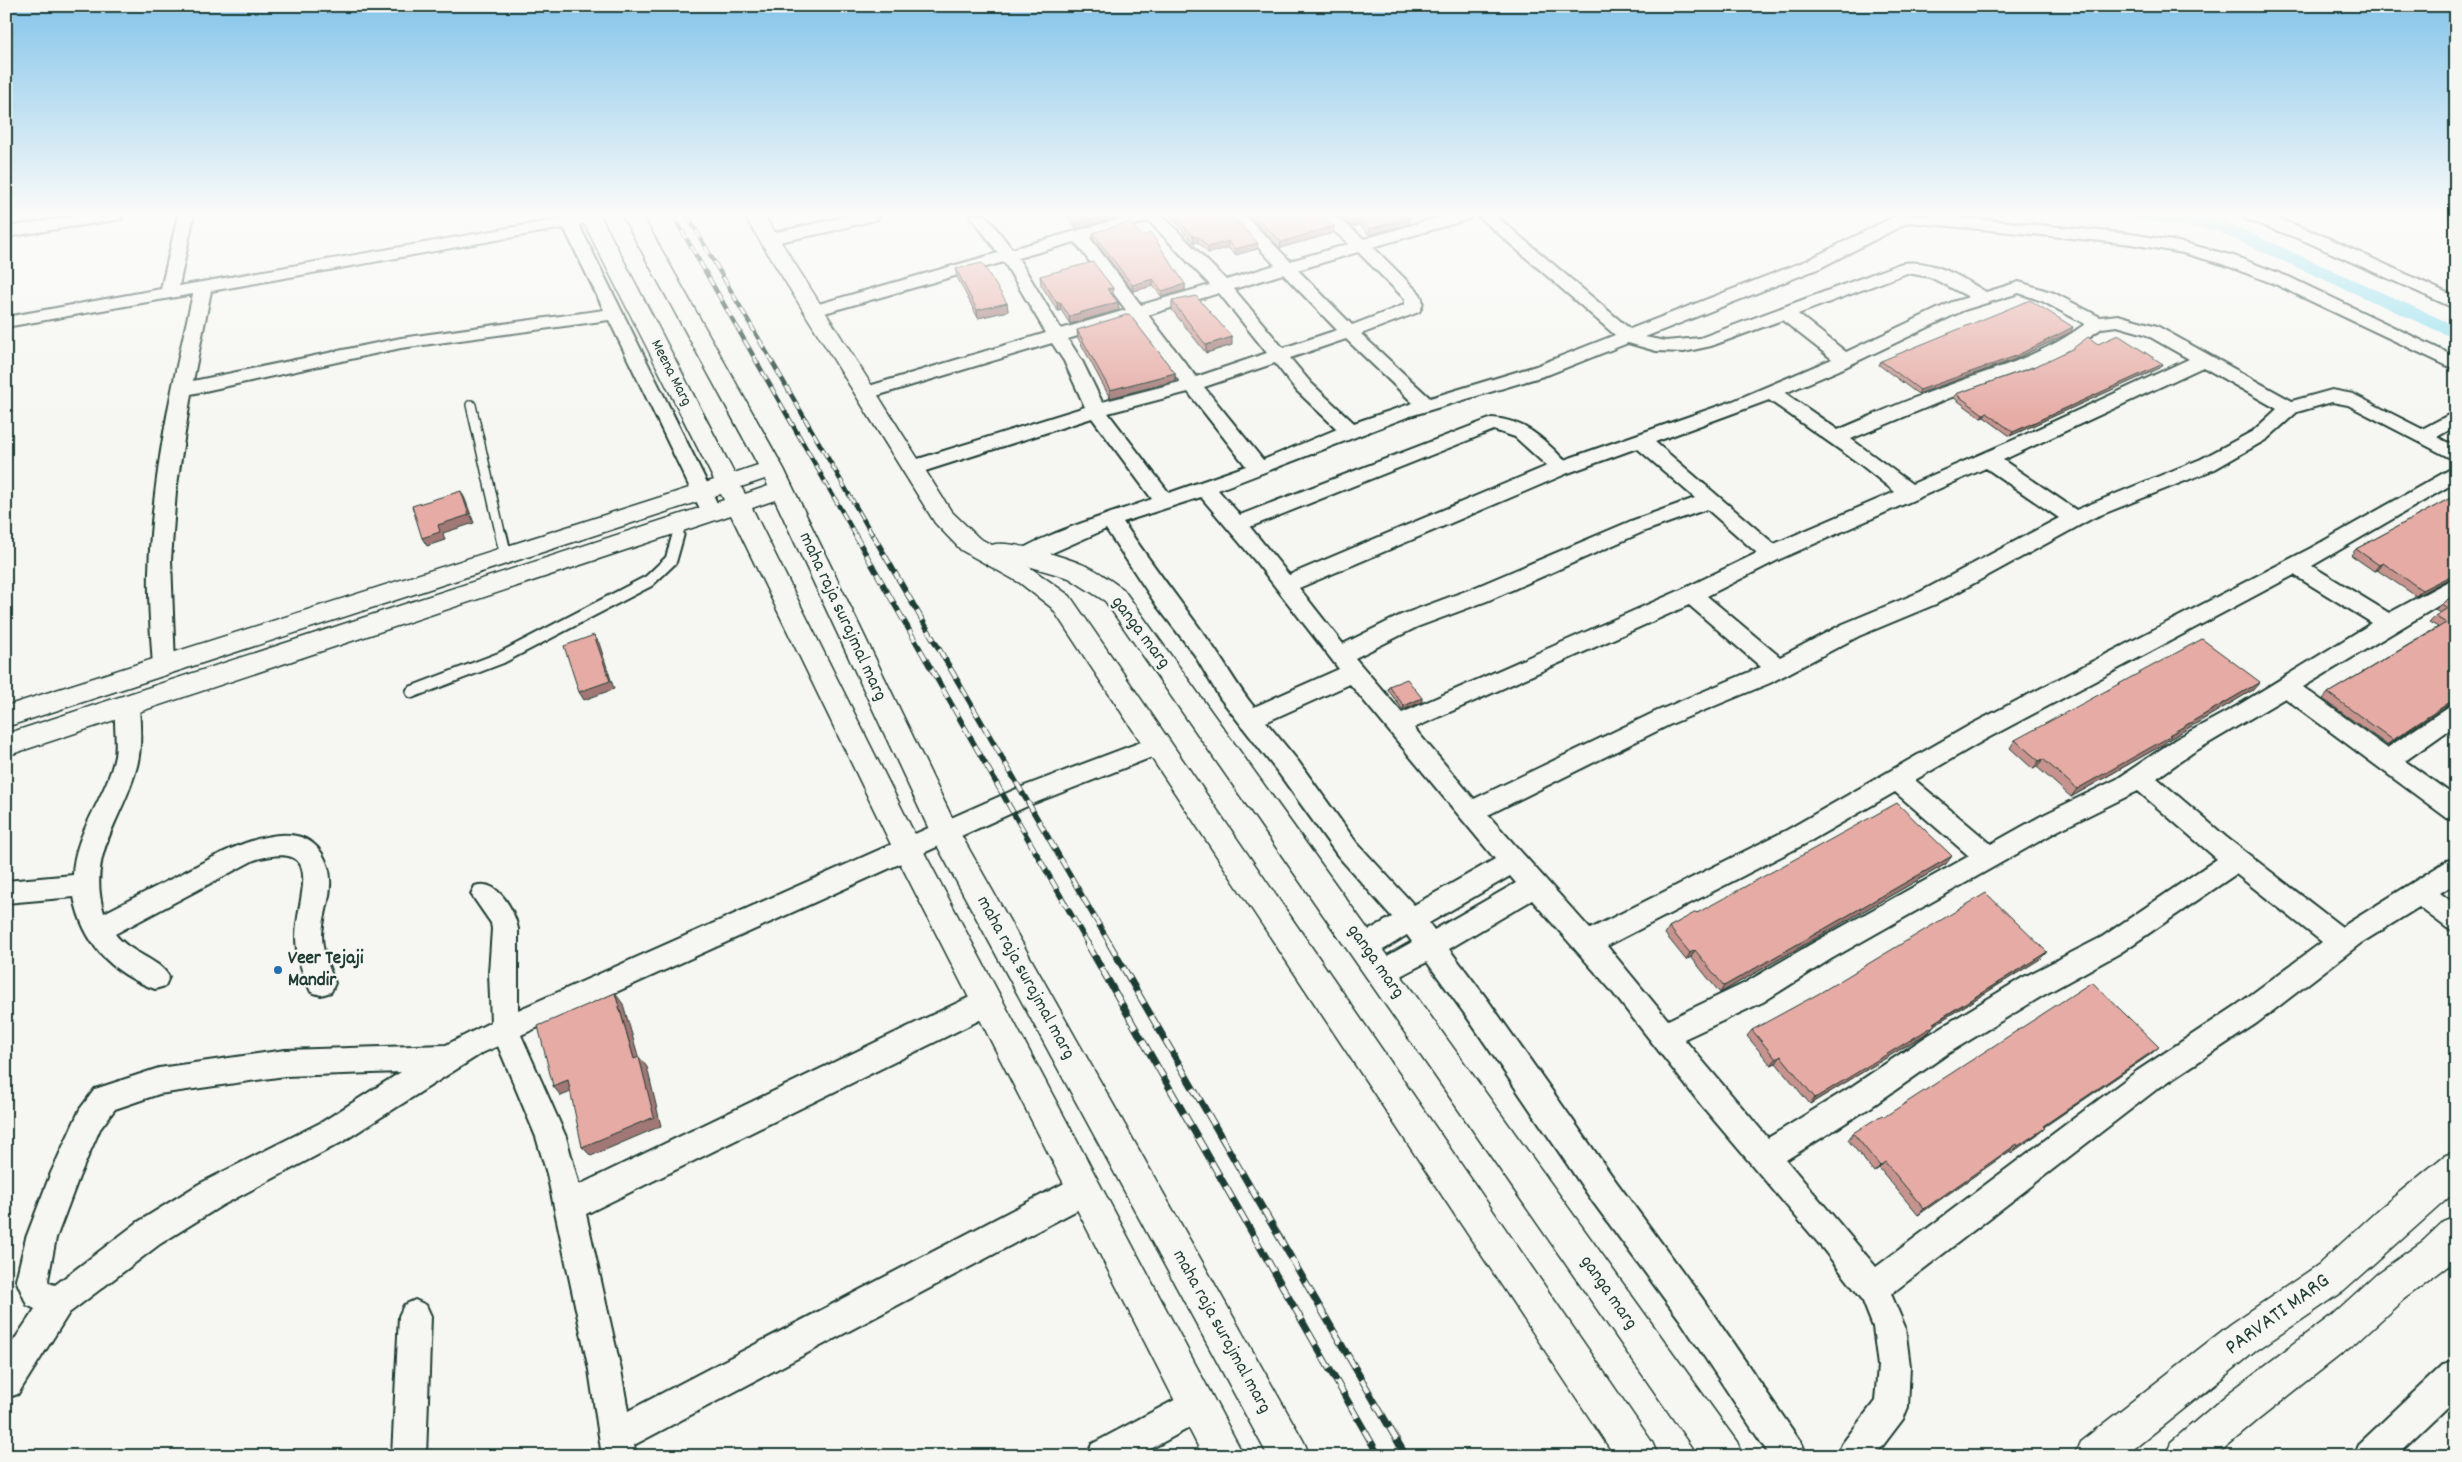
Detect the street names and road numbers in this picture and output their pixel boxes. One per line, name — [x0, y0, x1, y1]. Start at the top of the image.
street label: Meena Marg — [644, 336, 698, 410]
street label: maha raja surajmal marg — [791, 528, 893, 706]
street label: ganga marg — [1104, 591, 1176, 675]
street label: maha raja surajmal marg — [969, 891, 1081, 1065]
street label: ganga marg — [1340, 919, 1410, 1005]
street label: maha raja surajmal marg — [1165, 1245, 1277, 1419]
street label: ganga marg — [1573, 1250, 1643, 1336]
street label: PARVATI MARG — [2219, 1266, 2337, 1364]

